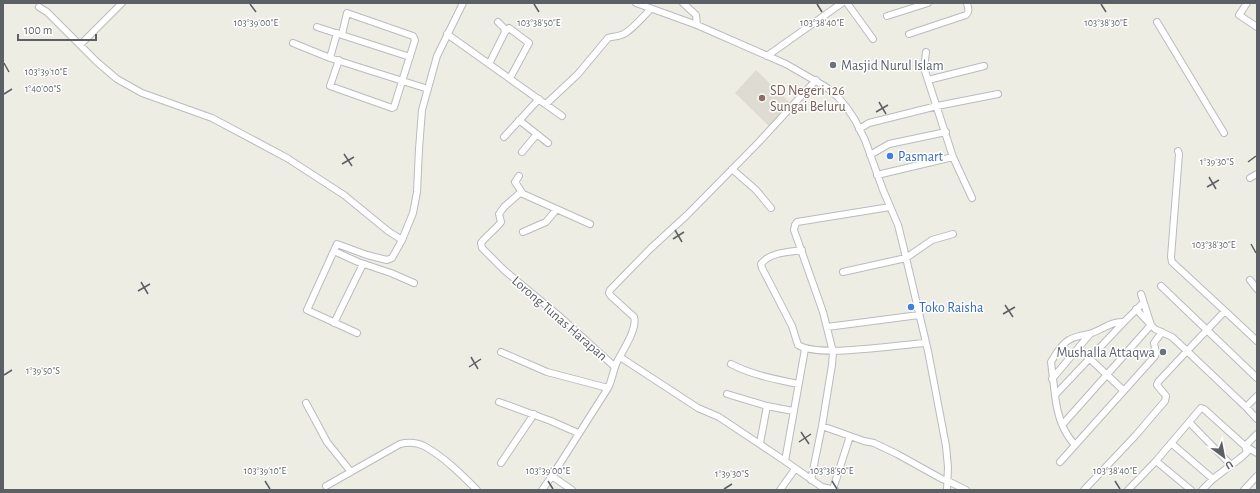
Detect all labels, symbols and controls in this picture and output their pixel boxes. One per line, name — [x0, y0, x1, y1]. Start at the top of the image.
scale bar — [18, 16, 96, 42]
text: 103°39'00"E — [234, 18, 278, 28]
text: 103°38'50"E — [517, 18, 561, 28]
text: 103°38'40"E — [800, 18, 844, 28]
text: 103°38'30"E — [1084, 18, 1128, 28]
text: 100 m — [24, 24, 52, 36]
place label: Masjid Nurul Islam — [841, 59, 944, 73]
marker: Masjid Nurul Islam — [828, 60, 838, 70]
text: 103°39'10"E — [25, 67, 67, 77]
text: 1°40'00"S — [25, 84, 61, 94]
place label: SD Negeri 126 Sungai Beluru — [770, 84, 846, 114]
marker: SD Negeri 126 Sungai Beluru — [757, 93, 767, 103]
place label: Pasmart — [898, 150, 944, 164]
marker: Pasmart — [885, 151, 895, 161]
text: 1°39'30"S — [1200, 157, 1234, 167]
text: 103°38'30"E — [1192, 240, 1236, 250]
street label: Lorong Tunas Harapan — [509, 274, 610, 364]
place label: Toko Raisha — [919, 301, 984, 315]
marker: Toko Raisha — [906, 302, 916, 312]
place label: Mushalla Attaqwa — [1056, 346, 1156, 360]
marker: Mushalla Attaqwa — [1158, 347, 1168, 357]
text: 1°39'50"S — [26, 366, 60, 376]
north arrow — [1204, 437, 1244, 477]
text: U — [1223, 459, 1235, 472]
text: 103°39'10"E — [244, 466, 286, 476]
text: 103°39'00"E — [526, 466, 570, 476]
text: 103°38'50"E — [810, 466, 854, 476]
text: 103°38'40"E — [1093, 466, 1137, 476]
text: 1°39'30"S — [715, 469, 749, 479]

